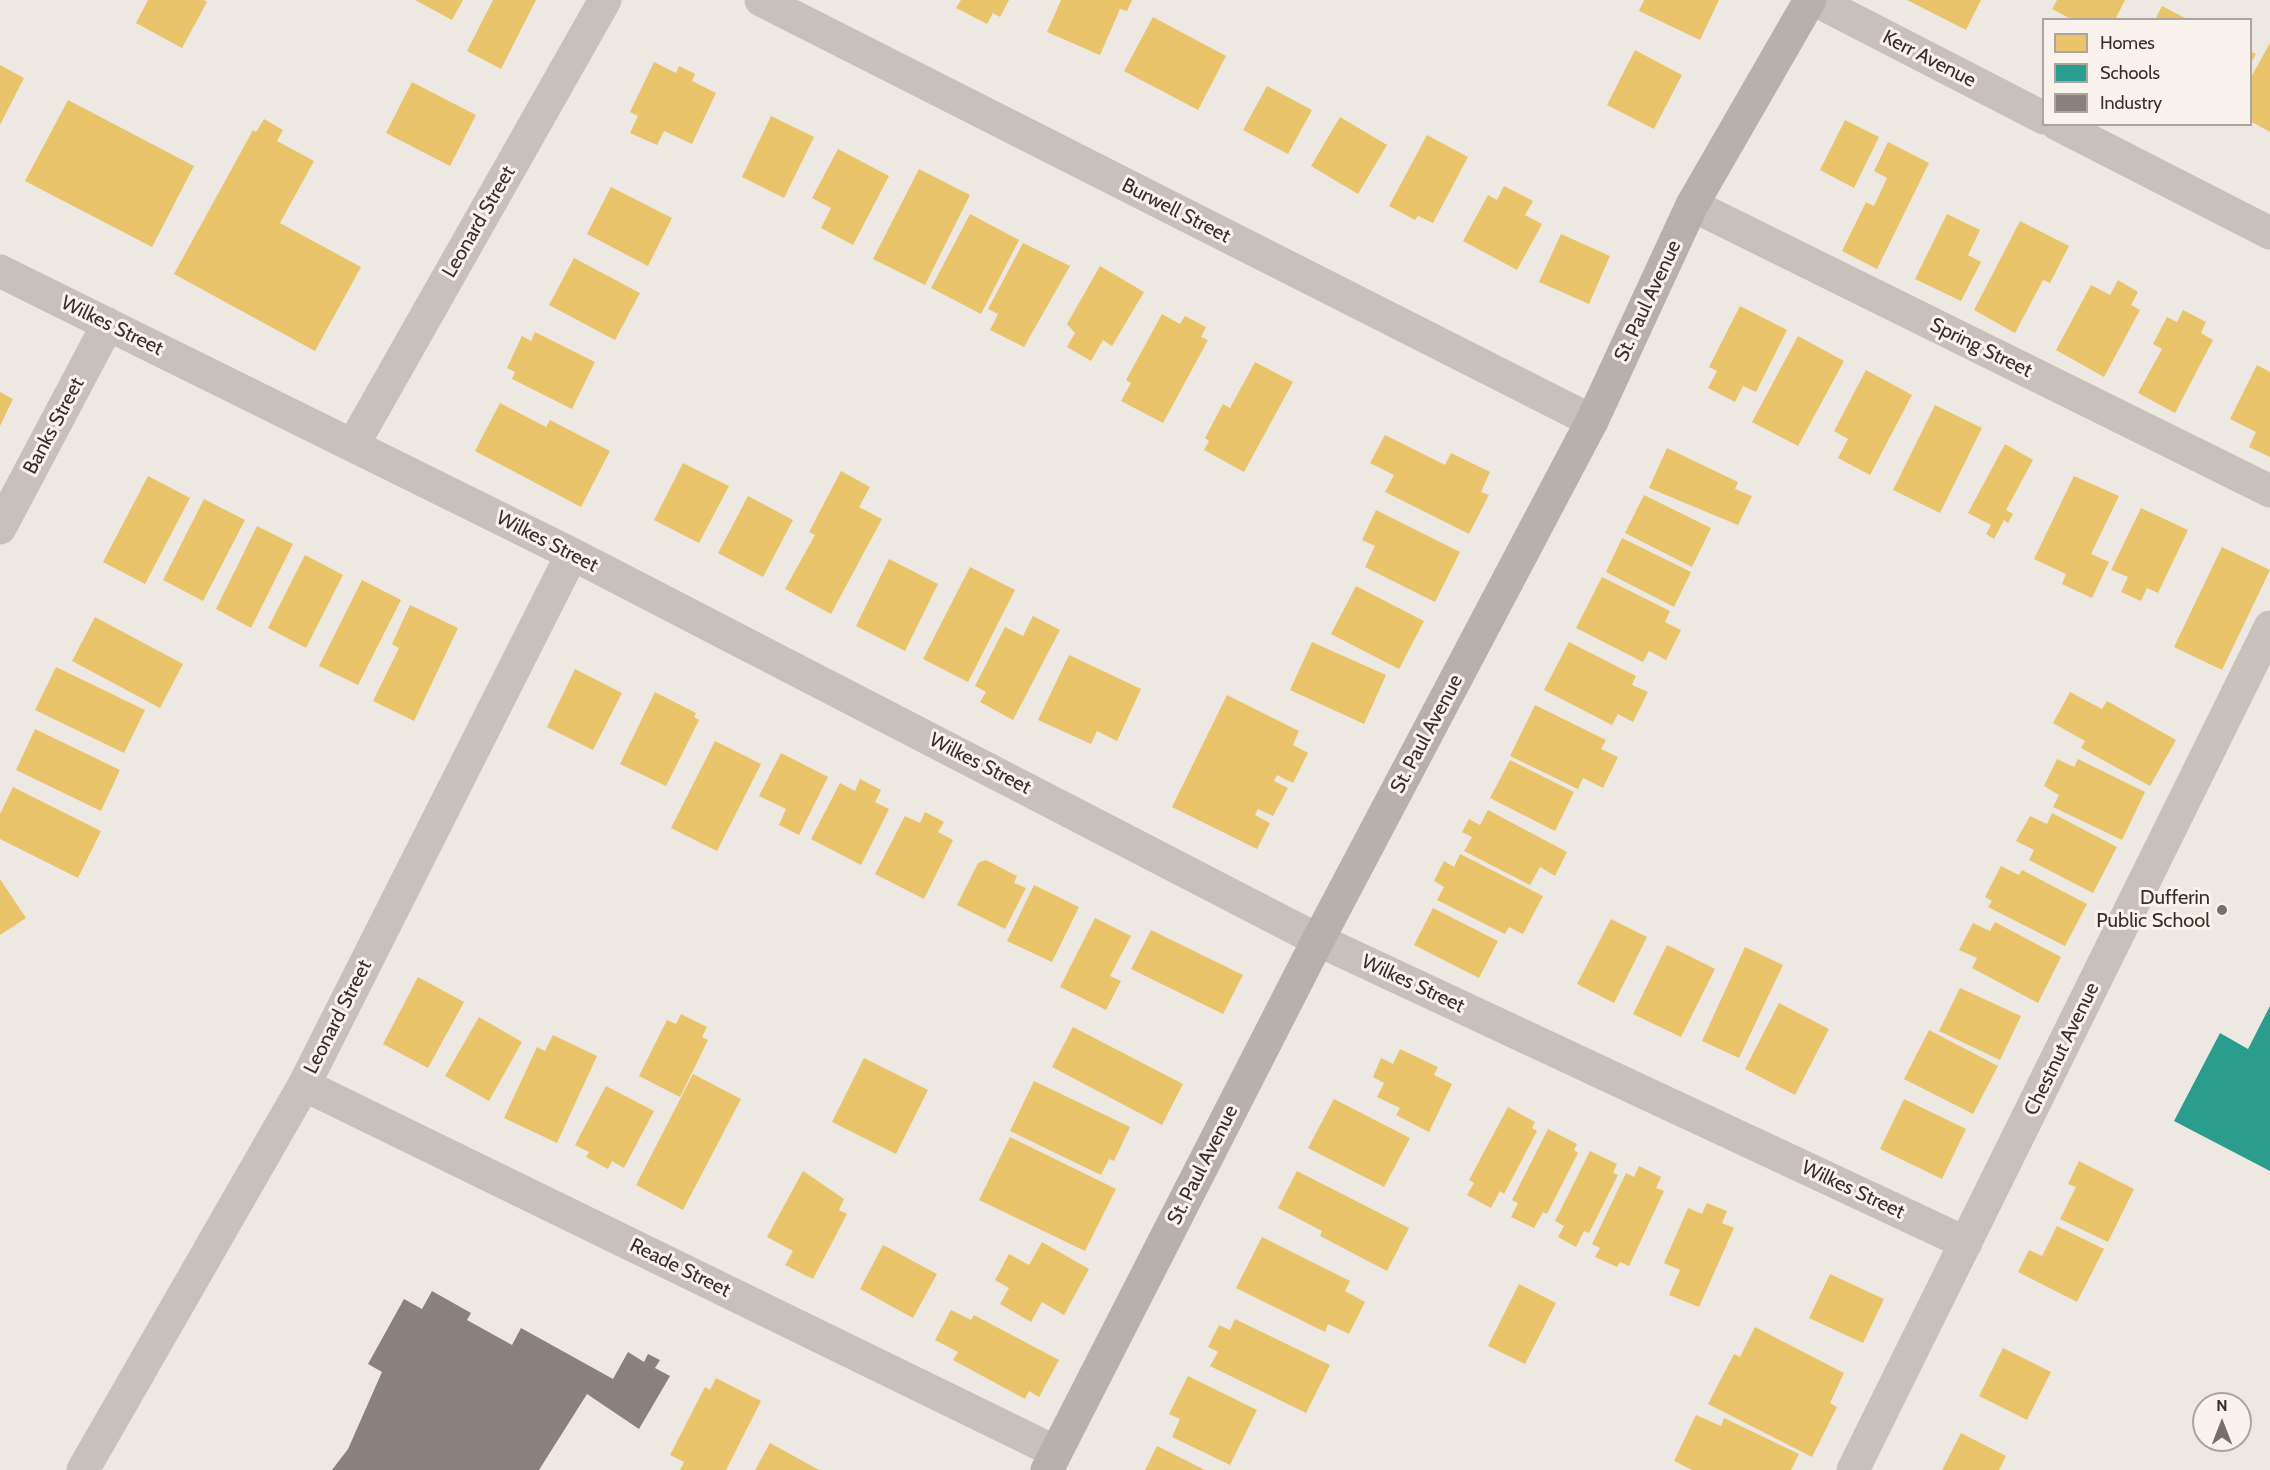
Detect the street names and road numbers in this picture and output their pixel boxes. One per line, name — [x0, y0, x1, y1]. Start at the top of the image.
street label: Kerr Avenue — [1878, 25, 1980, 93]
street label: Leonard Street — [437, 162, 521, 282]
street label: Burwell Street — [1118, 173, 1234, 249]
street label: St. Paul Avenue — [1610, 237, 1686, 365]
street label: Wilkes Street — [57, 291, 167, 361]
street label: Spring Street — [1926, 313, 2036, 383]
street label: Banks Street — [19, 374, 89, 478]
street label: Wilkes Street — [492, 506, 602, 578]
street label: St. Paul Avenue — [1386, 671, 1468, 797]
street label: Wilkes Street — [925, 728, 1035, 800]
street label: Wilkes Street — [1358, 950, 1468, 1018]
street label: Leonard Street — [299, 956, 377, 1078]
street label: Chestnut Avenue — [2019, 979, 2105, 1119]
street label: St. Paul Avenue — [1163, 1101, 1243, 1229]
street label: Wilkes Street — [1798, 1156, 1908, 1224]
street label: Reade Street — [626, 1233, 734, 1303]

